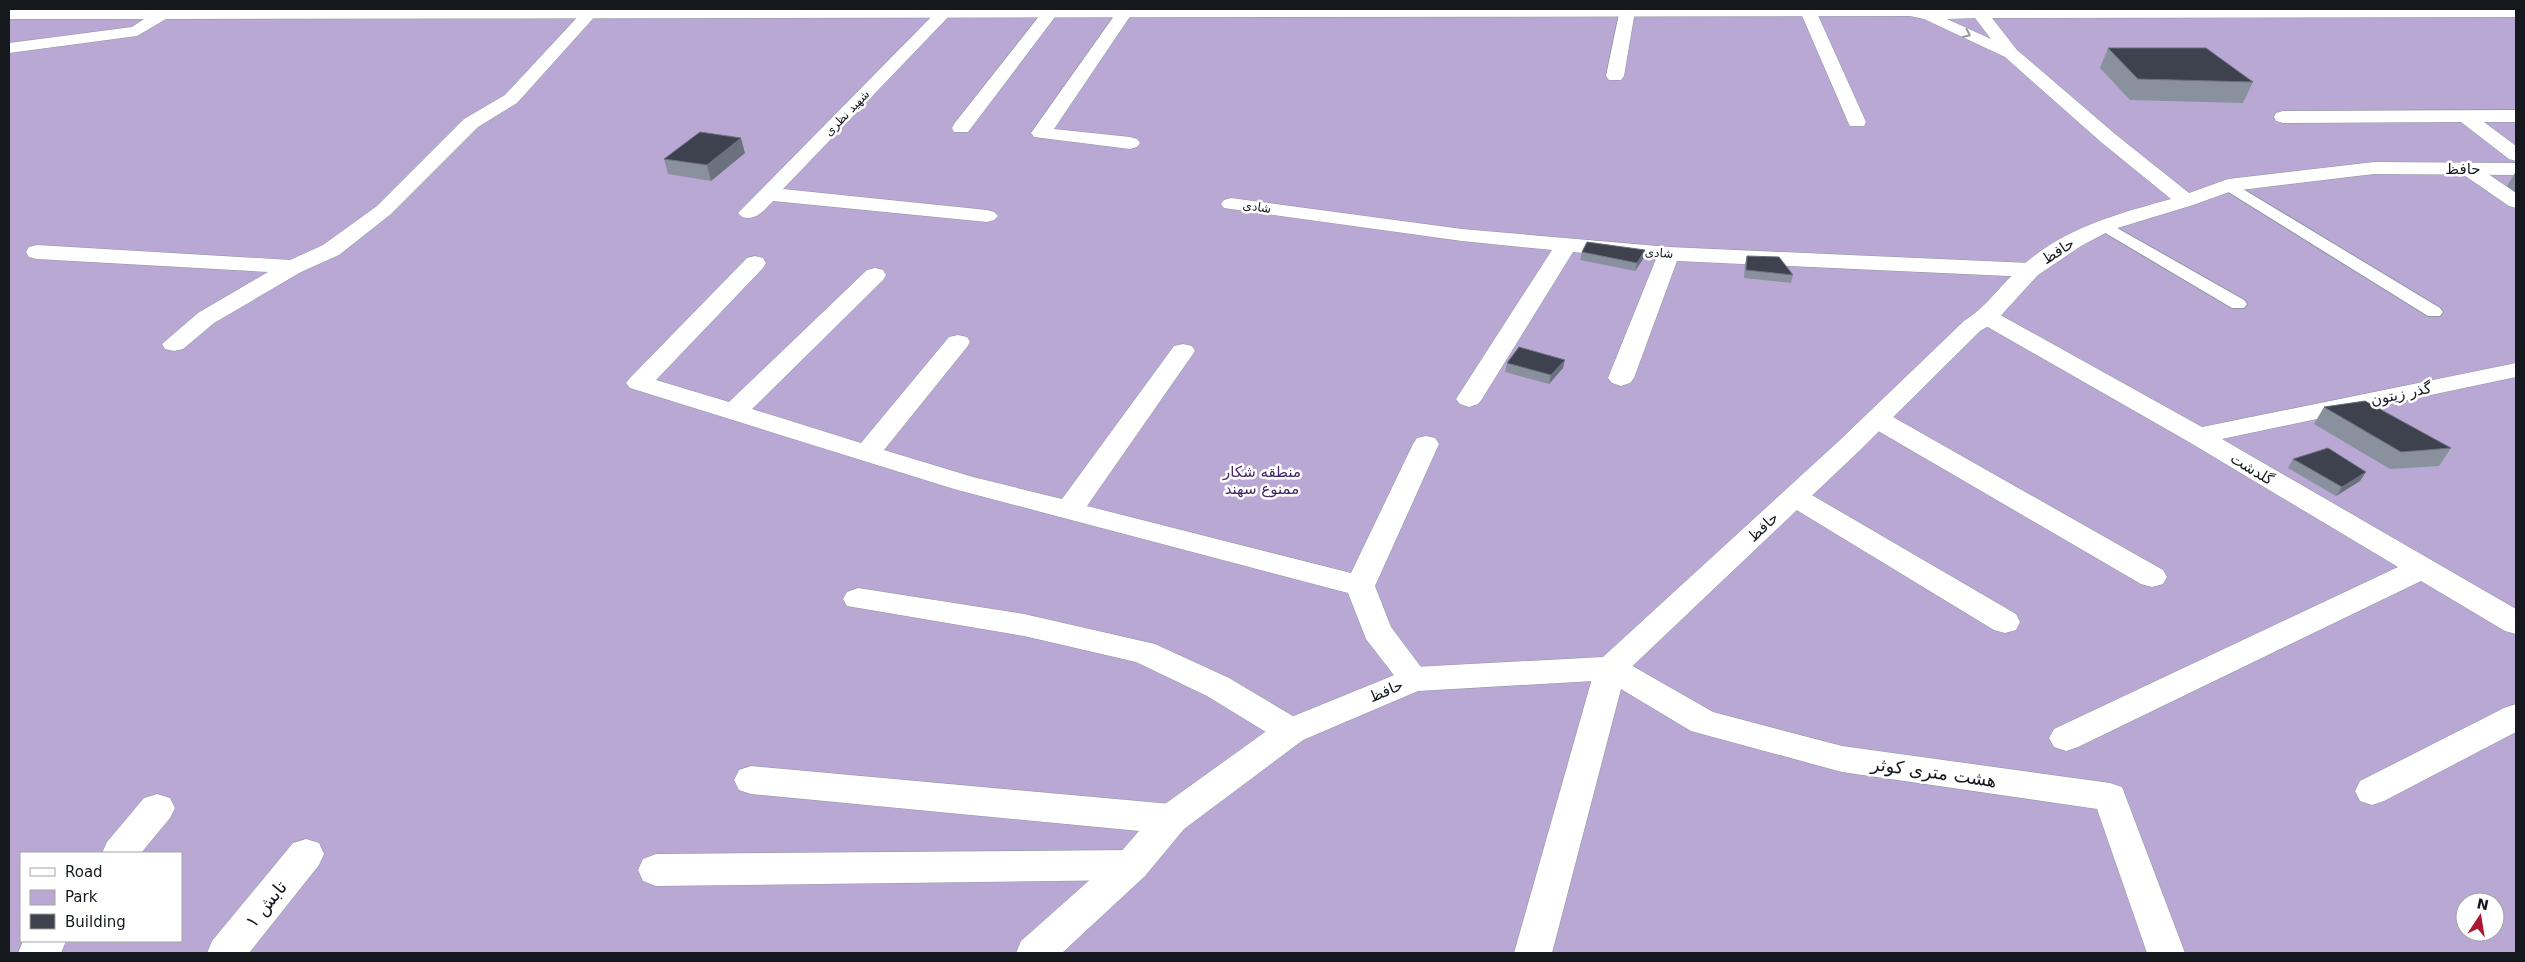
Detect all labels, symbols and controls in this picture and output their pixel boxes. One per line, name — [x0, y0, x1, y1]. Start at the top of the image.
one-way arrow — [1962, 28, 1971, 38]
street label: شهید نظری — [822, 87, 873, 140]
street label: حافظ — [2445, 160, 2481, 178]
street label: شادی — [1242, 198, 1272, 216]
street label: حافظ — [2038, 234, 2078, 268]
street label: شادی — [1644, 245, 1674, 261]
street label: گذر زیتون — [2369, 379, 2434, 409]
street label: گلدشت — [2227, 449, 2278, 489]
park label: منطقه شکار ممنوع سهند — [1222, 463, 1301, 498]
street label: حافظ — [1744, 508, 1782, 546]
street label: حافظ — [1366, 676, 1406, 706]
street label: هشت متری کوثر — [1869, 753, 1998, 792]
legend — [20, 852, 182, 942]
text: Road — [65, 863, 103, 881]
street label: تابش ۱ — [241, 876, 291, 932]
text: Park — [65, 888, 98, 906]
north arrow — [2455, 892, 2505, 942]
text: N — [2475, 895, 2490, 913]
text: Building — [65, 913, 126, 931]

